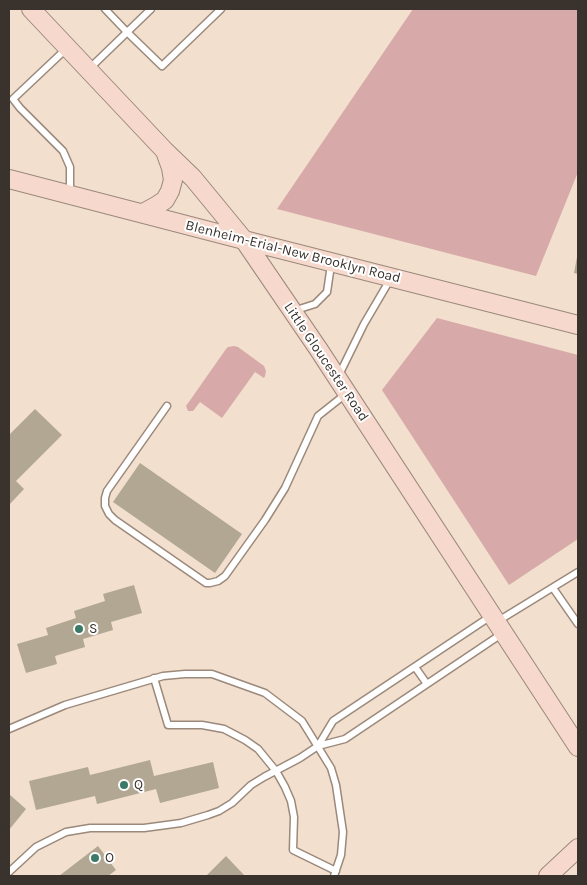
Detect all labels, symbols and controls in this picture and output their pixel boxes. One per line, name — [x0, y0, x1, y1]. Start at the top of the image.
street label: Blenheim-Erial-New Brooklyn Road — [184, 217, 402, 287]
street label: Little Gloucester Road — [280, 299, 372, 425]
place label: S — [89, 621, 97, 637]
marker: S — [73, 623, 85, 635]
place label: Q — [134, 777, 143, 793]
marker: Q — [118, 779, 130, 791]
place label: O — [105, 850, 114, 866]
marker: O — [89, 852, 101, 864]

